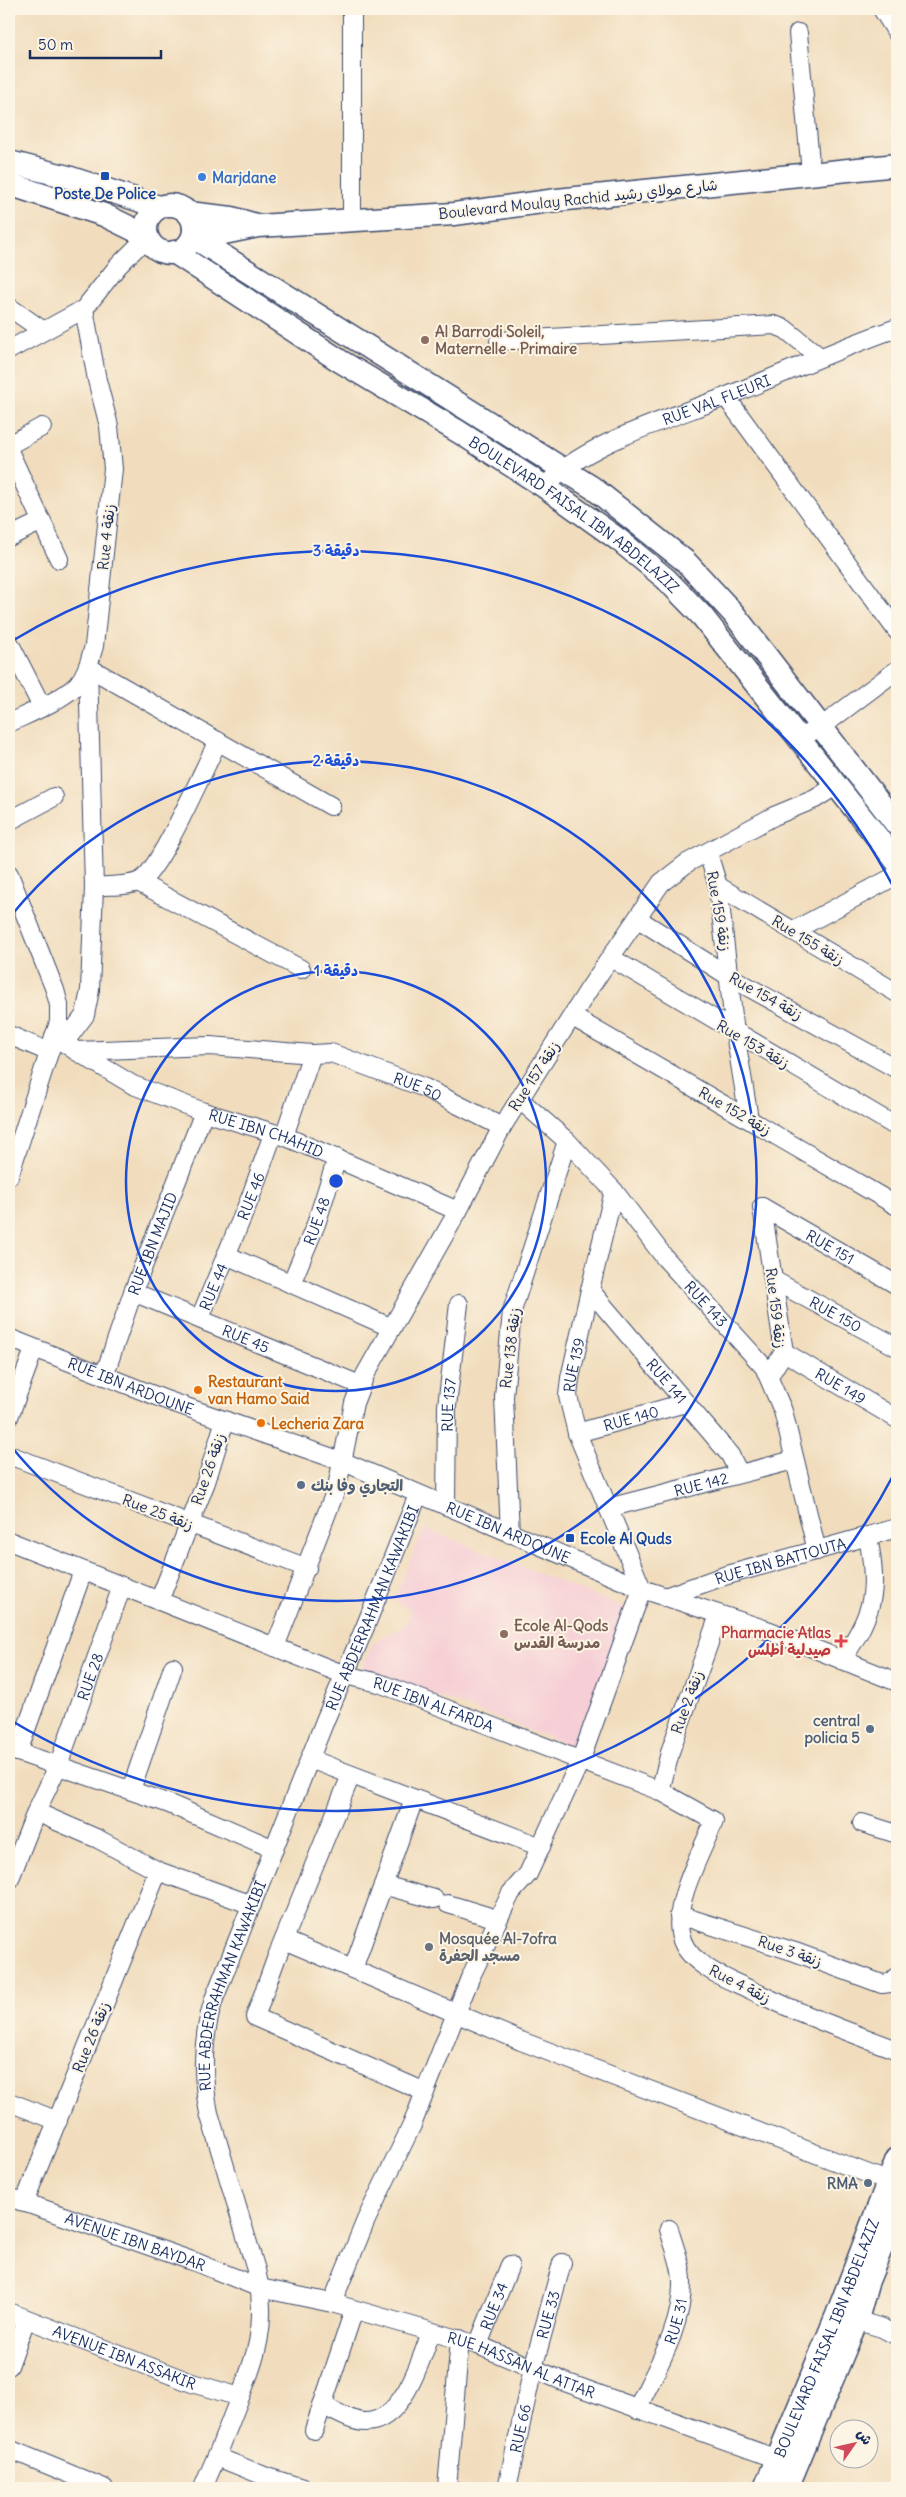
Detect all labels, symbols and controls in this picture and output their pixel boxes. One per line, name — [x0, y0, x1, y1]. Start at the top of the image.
scale bar — [30, 28, 161, 60]
text: 50 m — [38, 35, 73, 54]
place label: Marjdane — [212, 168, 276, 187]
marker: Poste De Police — [99, 170, 111, 182]
marker: Marjdane — [196, 171, 208, 183]
street label: Boulevard Moulay Rachid شارع مولاي رشيد — [438, 175, 719, 225]
place label: Poste De Police — [54, 184, 156, 203]
place label: Al Barrodi Soleil, Maternelle - Primaire — [435, 322, 577, 358]
marker: Al Barrodi Soleil, Maternelle - Primaire — [419, 334, 431, 346]
street label: RUE VAL FLEURI — [660, 370, 773, 429]
street label: BOULEVARD FAISAL IBN ABDELAZIZ — [466, 432, 684, 597]
street label: Rue 4 زنقة — [93, 503, 119, 571]
text: 3 دقيقة — [313, 541, 359, 560]
text: 2 دقيقة — [313, 751, 359, 770]
street label: Rue 159 زنقة — [703, 869, 735, 953]
street label: Rue 155 زنقة — [768, 911, 848, 969]
text: 1 دقيقة — [314, 961, 358, 980]
street label: Rue 154 زنقة — [726, 968, 806, 1024]
street label: Rue 153 زنقة — [713, 1016, 793, 1072]
street label: Rue 157 زنقة — [504, 1037, 564, 1115]
street label: RUE 50 — [391, 1068, 445, 1105]
street label: Rue 152 زنقة — [695, 1083, 775, 1139]
street label: RUE IBN CHAHID — [206, 1104, 327, 1162]
street label: RUE 46 — [233, 1170, 268, 1223]
centre of rings — [327, 1172, 345, 1190]
street label: RUE IBN MAJID — [123, 1189, 181, 1298]
street label: RUE 48 — [299, 1195, 333, 1248]
street label: RUE 151 — [803, 1225, 858, 1268]
street label: RUE 44 — [195, 1260, 232, 1313]
street label: Rue 159 زنقة — [762, 1267, 790, 1349]
street label: RUE 143 — [681, 1277, 732, 1330]
street label: RUE 150 — [806, 1292, 865, 1336]
street label: Rue 138 زنقة — [496, 1307, 524, 1389]
street label: RUE 45 — [219, 1320, 272, 1356]
street label: RUE 139 — [559, 1336, 588, 1393]
street label: RUE IBN ARDOUNE — [65, 1353, 197, 1419]
street label: RUE 141 — [643, 1355, 691, 1407]
street label: RUE 149 — [812, 1363, 869, 1408]
place label: Restaurant van Hamo Said — [208, 1372, 310, 1408]
street label: RUE 137 — [437, 1377, 460, 1432]
marker: Restaurant van Hamo Said — [192, 1384, 204, 1396]
street label: RUE 140 — [601, 1401, 661, 1435]
place label: Lecheria Zara — [271, 1414, 365, 1433]
marker: Lecheria Zara — [255, 1417, 267, 1429]
street label: Rue 26 زنقة — [187, 1431, 229, 1507]
street label: RUE 142 — [672, 1468, 730, 1500]
place label: التجاري وفا بنك — [311, 1476, 403, 1498]
marker: التجاري وفا بنك — [295, 1479, 307, 1491]
street label: Rue 25 زنقة — [120, 1490, 196, 1534]
street label: RUE IBN ARDOUNE — [443, 1497, 574, 1567]
street label: RUE ABDERRAHMAN KAWAKIBI — [321, 1502, 422, 1713]
place label: Ecole Al Quds — [580, 1529, 672, 1548]
marker: Ecole Al Quds — [564, 1532, 576, 1544]
street label: RUE IBN BATTOUTA — [712, 1533, 848, 1588]
place label: Ecole Al-Qods مدرسة القدس — [514, 1616, 608, 1652]
place label: Pharmacie Atlas صيدلية أطلس — [721, 1623, 831, 1659]
marker: Ecole Al-Qods مدرسة القدس — [498, 1628, 510, 1640]
marker: Pharmacie Atlas صيدلية أطلس — [835, 1635, 847, 1647]
street label: RUE 28 — [73, 1650, 107, 1703]
street label: Rue 2 زنقة — [667, 1668, 707, 1736]
street label: RUE IBN ALFARDA — [371, 1672, 497, 1736]
place label: central policia 5 — [805, 1711, 860, 1748]
marker: central policia 5 — [864, 1723, 876, 1735]
street label: RUE ABDERRAHMAN KAWAKIBI — [194, 1878, 270, 2092]
place label: Mosquée Al-7ofra مسجد الحفرة — [439, 1929, 557, 1965]
street label: Rue 3 زنقة — [755, 1931, 825, 1971]
marker: Mosquée Al-7ofra مسجد الحفرة — [423, 1941, 435, 1953]
street label: Rue 4 زنقة — [706, 1960, 774, 2008]
street label: Rue 26 زنقة — [68, 1999, 114, 2075]
place label: RMA — [827, 2174, 858, 2193]
marker: RMA — [862, 2177, 874, 2189]
street label: AVENUE IBN BAYDAR — [63, 2208, 209, 2275]
street label: BOULEVARD FAISAL IBN ABDELAZIZ — [769, 2216, 883, 2460]
street label: RUE 34 — [476, 2279, 512, 2332]
street label: RUE 33 — [532, 2289, 563, 2341]
street label: RUE 31 — [660, 2297, 690, 2347]
street label: AVENUE IBN ASSAKIR — [50, 2320, 199, 2393]
street label: RUE HASSAN AL ATTAR — [445, 2327, 598, 2402]
street label: RUE 66 — [505, 2402, 534, 2455]
north arrow — [828, 2420, 878, 2470]
text: ش — [853, 2425, 877, 2448]

